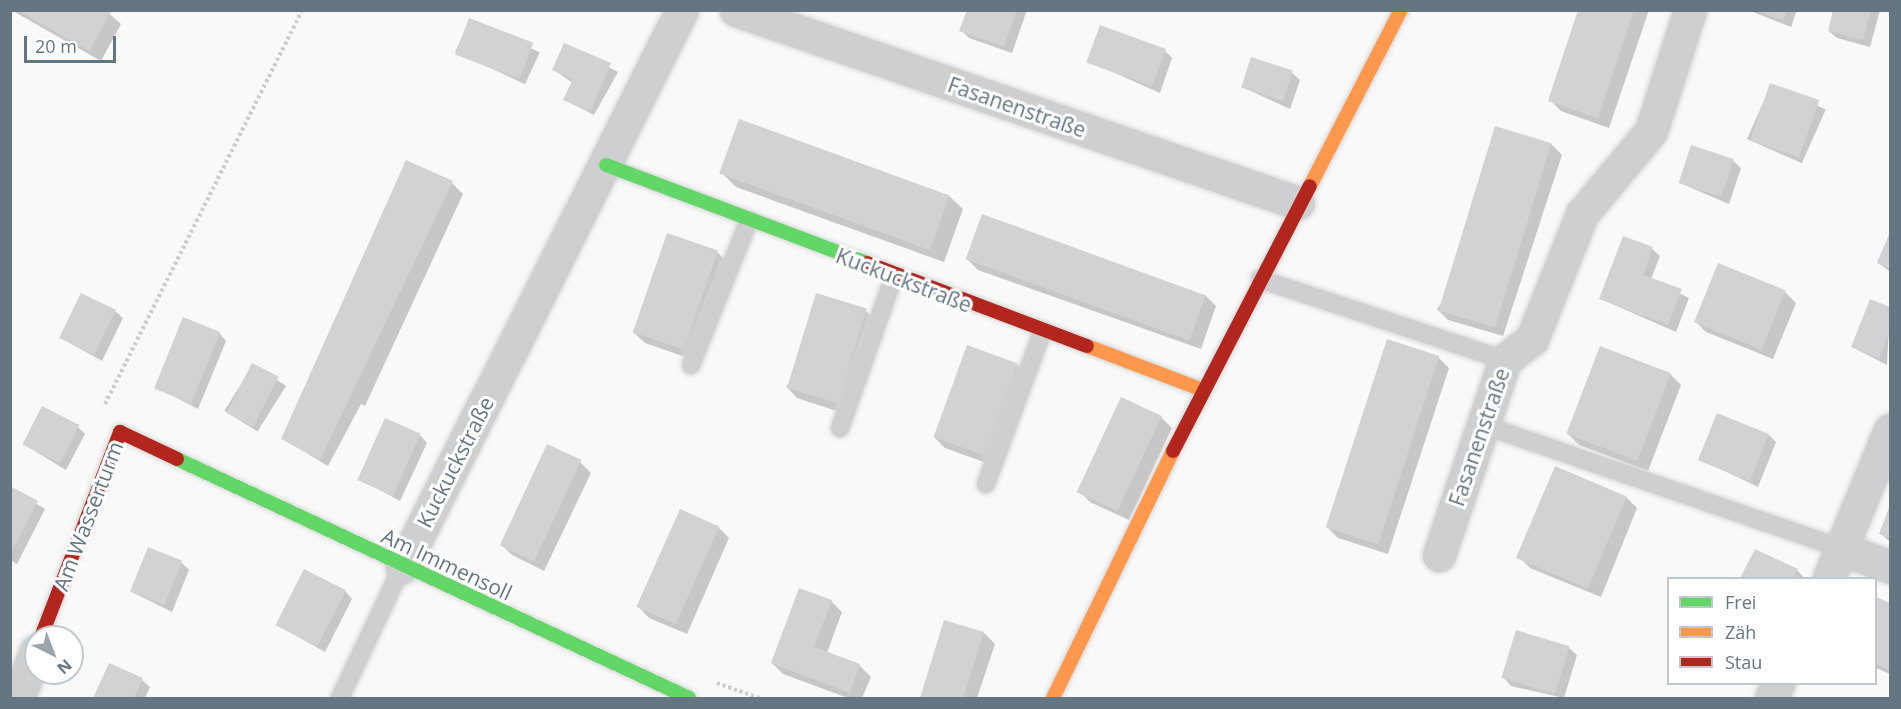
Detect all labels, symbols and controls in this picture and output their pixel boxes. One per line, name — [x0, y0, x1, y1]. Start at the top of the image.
scale bar — [27, 24, 118, 62]
text: 20 m — [35, 34, 77, 58]
street label: Fasanenstraße — [945, 72, 1089, 142]
street label: Kuckuckstraße — [833, 243, 975, 317]
street label: Fasanenstraße — [1444, 365, 1514, 509]
street label: Kuckuckstraße — [411, 392, 499, 532]
street label: Am Wasserturm — [48, 438, 128, 594]
street label: Am Immensoll — [378, 523, 516, 605]
legend — [1667, 577, 1877, 685]
text: Frei — [1725, 590, 1756, 614]
text: Zäh — [1725, 620, 1756, 644]
north arrow — [24, 625, 84, 685]
text: Stau — [1725, 650, 1762, 674]
text: N — [53, 654, 77, 679]

